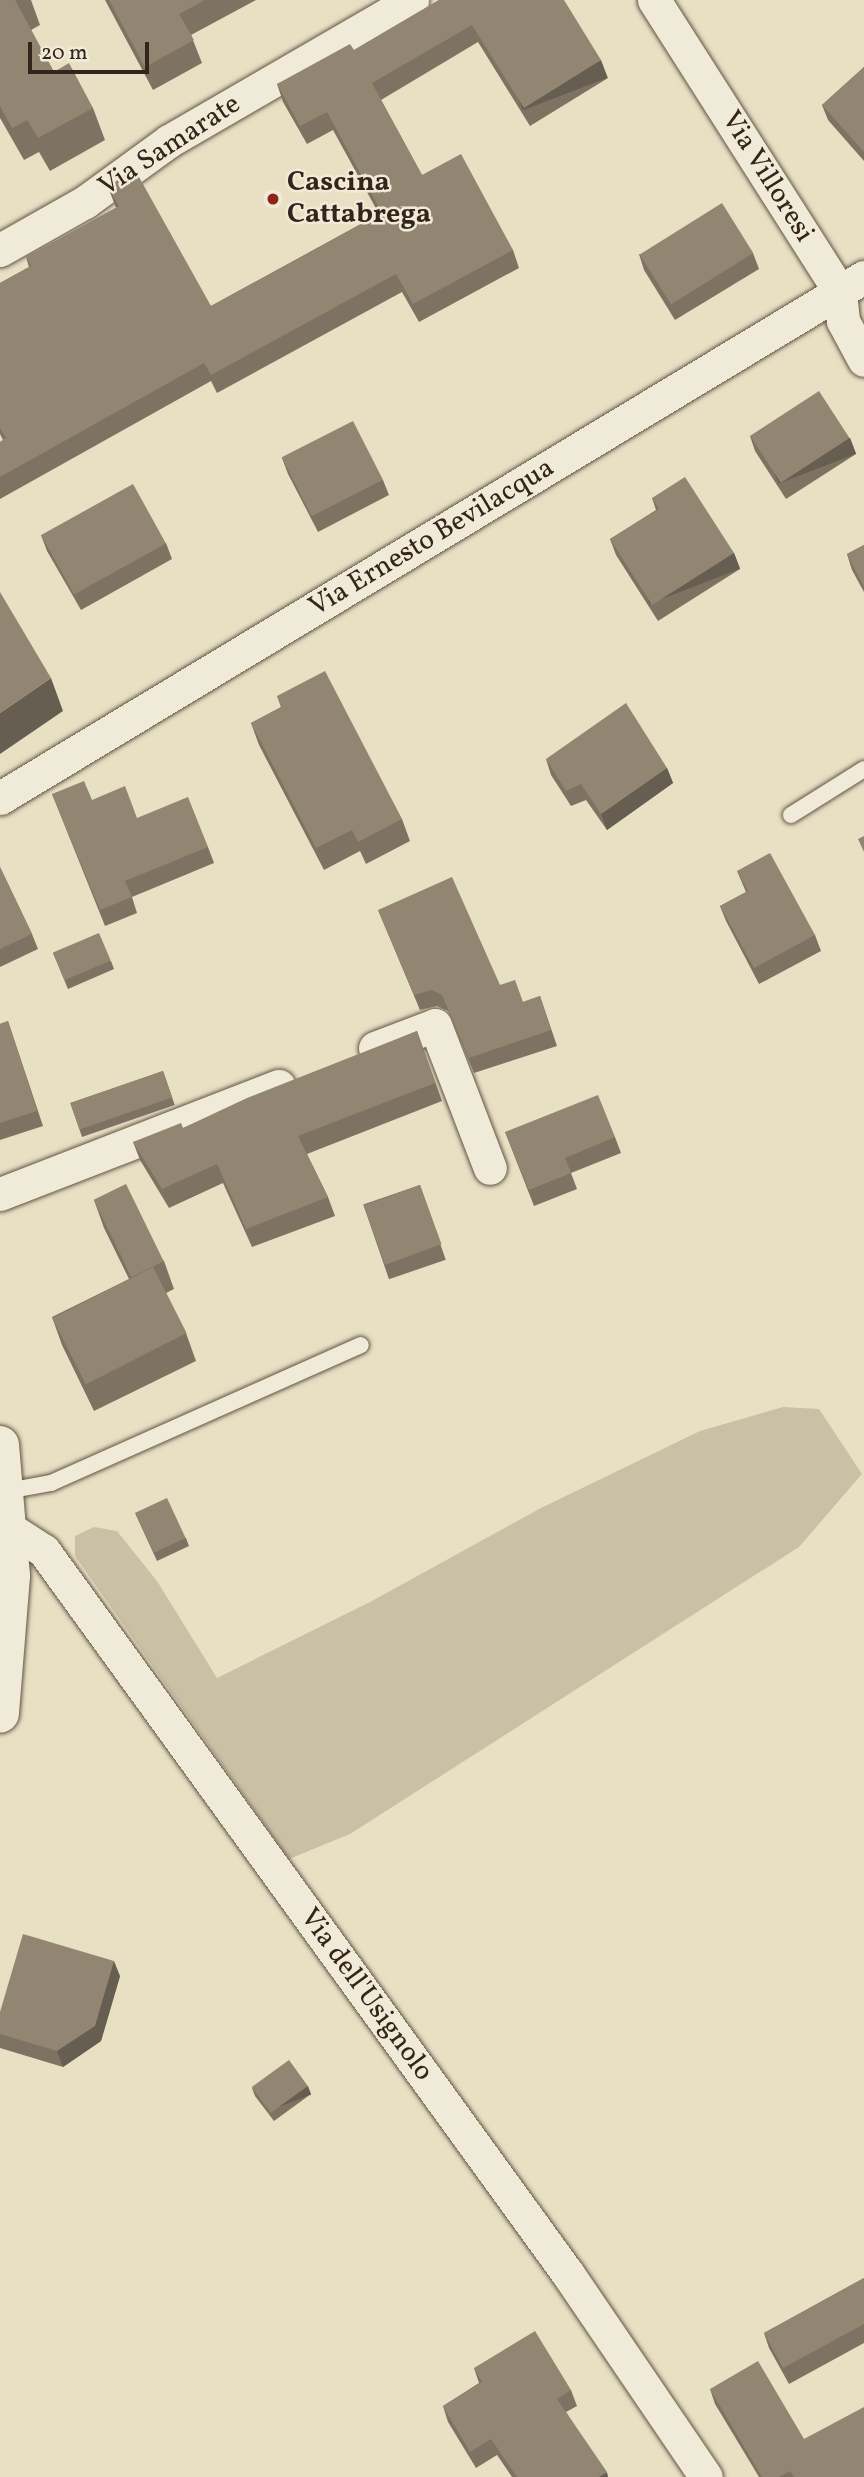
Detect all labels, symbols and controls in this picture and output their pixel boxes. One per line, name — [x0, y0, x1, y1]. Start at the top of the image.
scale bar — [32, 28, 152, 72]
text: 20 m — [41, 39, 87, 68]
street label: Via Samarate — [93, 88, 247, 204]
street label: Via Villoresi — [713, 105, 821, 249]
place label: Cascina Cattabrega — [287, 166, 431, 232]
marker: Cascina Cattabrega — [265, 191, 281, 207]
street label: Via Ernesto Bevilacqua — [303, 452, 561, 624]
street label: Via dell'Usignolo — [292, 1902, 440, 2088]

